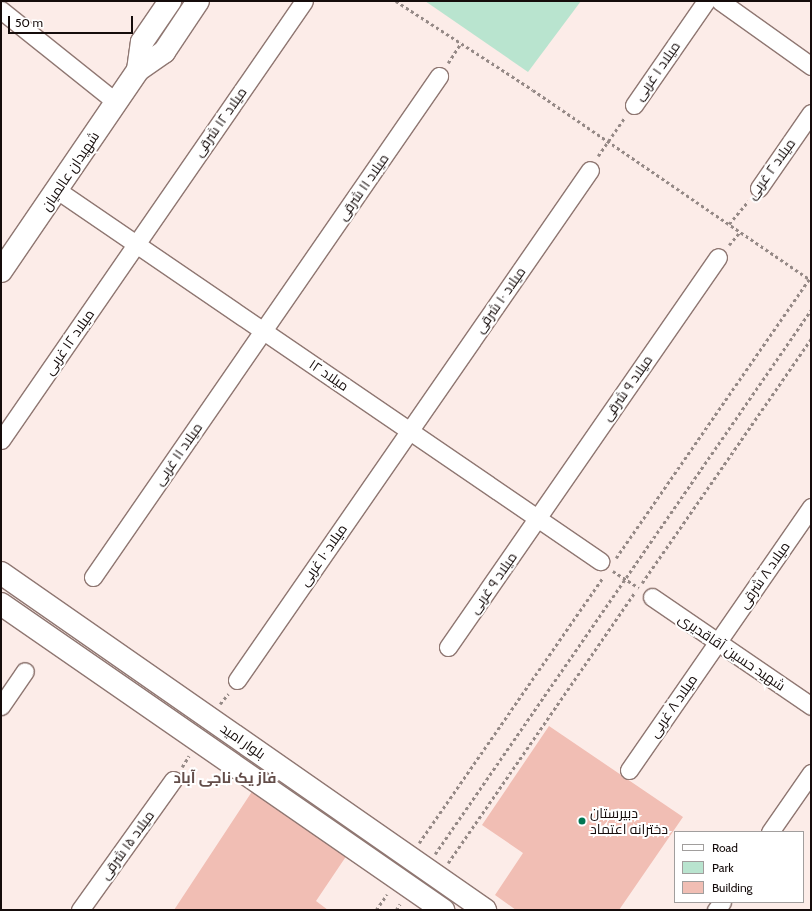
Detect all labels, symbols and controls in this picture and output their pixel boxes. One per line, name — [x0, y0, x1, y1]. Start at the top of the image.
scale bar — [10, 8, 135, 34]
text: 50 m — [15, 15, 43, 30]
street label: میلاد ۱ غربی — [630, 38, 684, 104]
street label: میلاد ۱۲ شرقی — [190, 84, 250, 160]
street label: شهیدان عالمیان — [37, 128, 103, 214]
street label: میلاد ۲ غربی — [743, 135, 799, 203]
street label: میلاد ۱۱ شرقی — [334, 150, 392, 224]
street label: میلاد ۱۰ شرقی — [471, 264, 529, 336]
street label: میلاد ۱۲ غربی — [40, 306, 98, 378]
street label: میلاد ۹ شرقی — [598, 352, 656, 424]
street label: میلاد ۱۲ — [306, 356, 352, 394]
street label: میلاد ۱۱ غربی — [150, 419, 206, 489]
street label: میلاد ۱۰ غربی — [295, 521, 351, 589]
street label: میلاد ۸ شرقی — [735, 538, 793, 612]
street label: میلاد ۹ غربی — [466, 549, 520, 617]
street label: شهید حسین آقاقدیری — [675, 610, 789, 694]
street label: میلاد ۸ غربی — [645, 671, 701, 741]
street label: بلوار امید — [217, 719, 269, 763]
district label: فاز یک ناجی آباد — [174, 770, 276, 788]
place label: دبیرستان دخترانه اعتماد — [590, 805, 668, 838]
street label: میلاد ۱۵ شرقی — [96, 807, 158, 883]
marker: دبیرستان دخترانه اعتماد — [577, 816, 587, 826]
legend — [674, 831, 804, 903]
text: Road — [712, 840, 738, 855]
text: Park — [712, 860, 734, 875]
text: Building — [712, 880, 753, 895]

